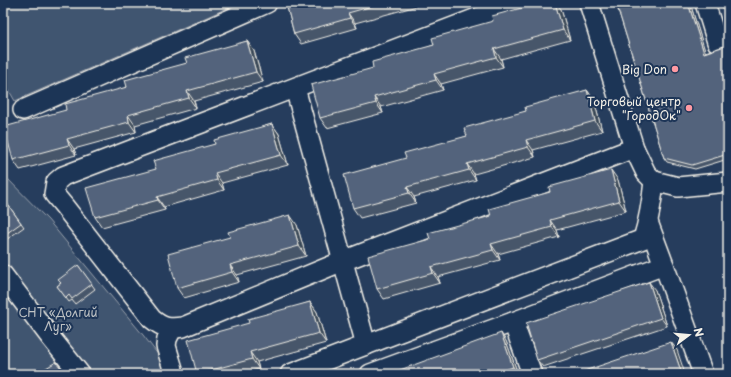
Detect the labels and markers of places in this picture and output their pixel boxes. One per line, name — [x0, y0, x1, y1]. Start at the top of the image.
place label: Big Don — [622, 60, 667, 78]
marker: Big Don — [670, 64, 680, 74]
place label: Торговый центр "ГородОк" — [587, 92, 681, 124]
marker: Торговый центр "ГородОк" — [684, 103, 694, 113]

